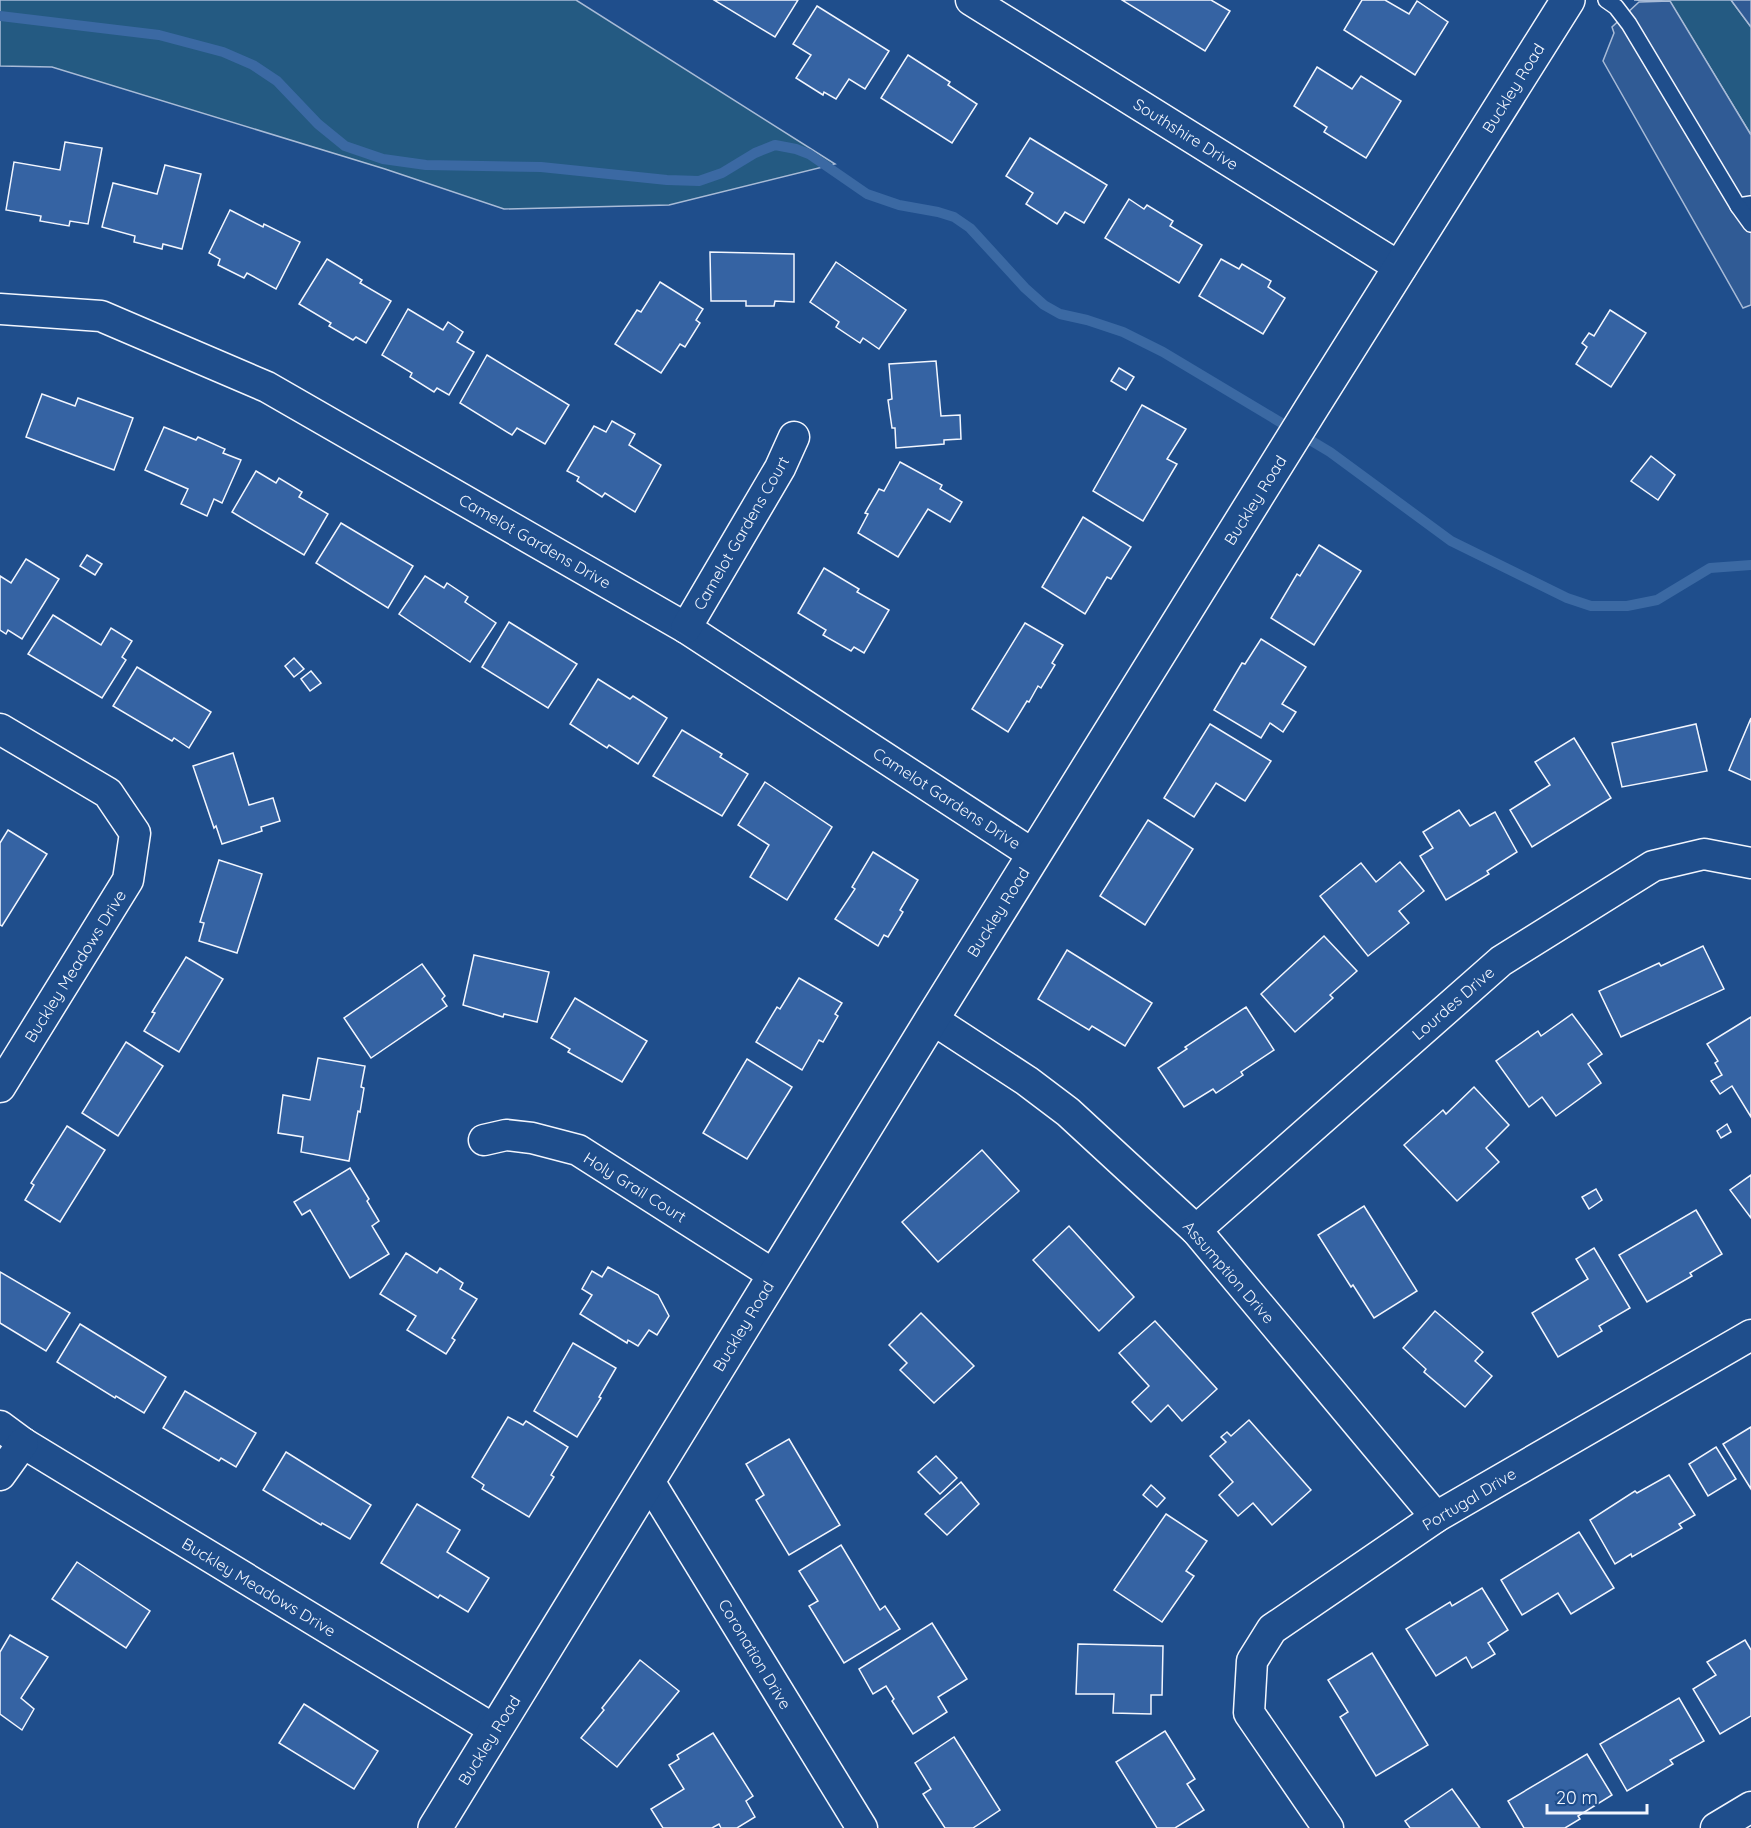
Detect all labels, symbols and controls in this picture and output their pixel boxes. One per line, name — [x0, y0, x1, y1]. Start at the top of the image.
street label: Buckley Road — [1478, 39, 1548, 137]
street label: Southshire Drive — [1130, 94, 1242, 174]
street label: Buckley Road — [1220, 451, 1290, 549]
street label: Camelot Gardens Court — [689, 453, 793, 613]
street label: Camelot Gardens Drive — [456, 489, 614, 593]
street label: Camelot Gardens Drive — [869, 743, 1025, 853]
street label: Buckley Road — [963, 863, 1033, 961]
street label: Buckley Meadows Drive — [20, 886, 130, 1046]
street label: Lourdes Drive — [1408, 962, 1498, 1044]
street label: Holy Grail Court — [580, 1147, 690, 1227]
street label: Assumption Drive — [1179, 1217, 1279, 1327]
street label: Buckley Road — [708, 1277, 778, 1375]
street label: Portugal Drive — [1419, 1463, 1519, 1535]
street label: Buckley Meadows Drive — [178, 1533, 340, 1641]
street label: Coronation Drive — [714, 1595, 796, 1713]
street label: Buckley Road — [454, 1691, 524, 1789]
scale bar — [1547, 1777, 1648, 1815]
text: 20 m — [1556, 1786, 1598, 1809]

